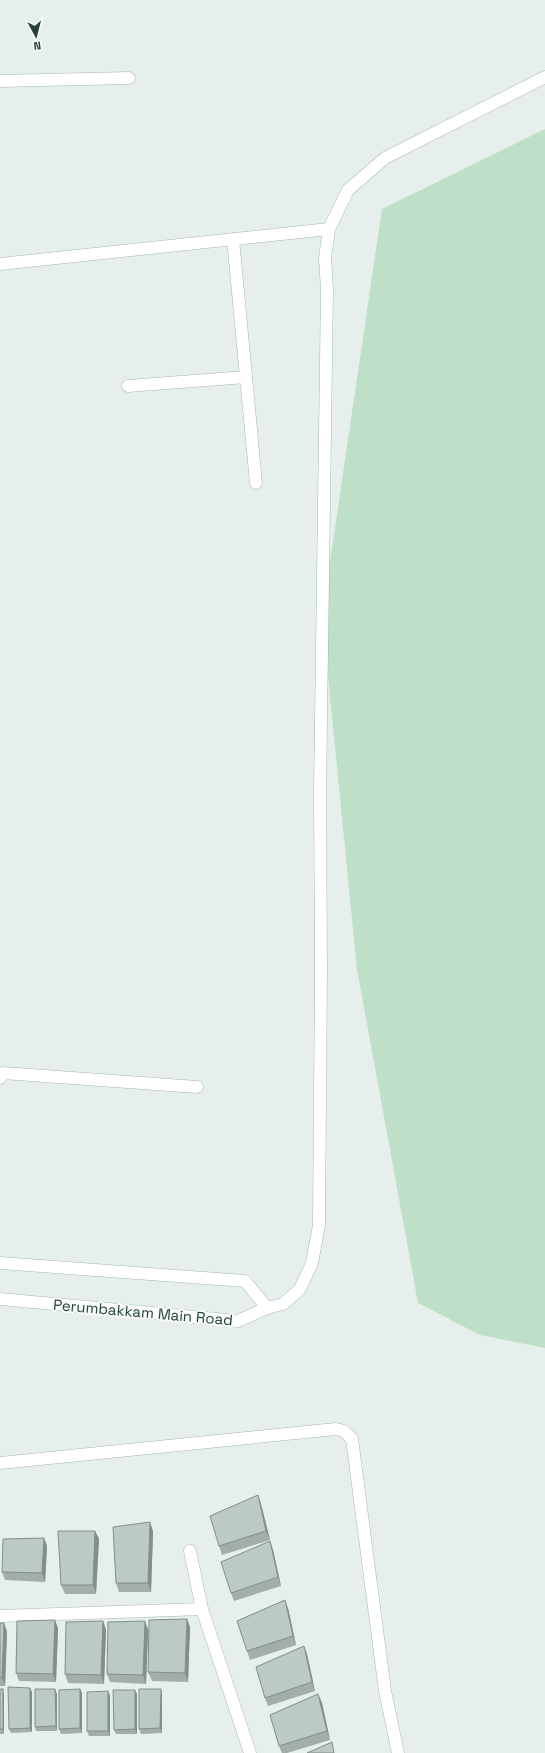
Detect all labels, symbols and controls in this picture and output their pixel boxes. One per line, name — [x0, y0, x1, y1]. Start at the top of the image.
north arrow — [16, 16, 56, 56]
text: N — [33, 39, 42, 53]
street label: Perumbakkam Main Road — [52, 1295, 234, 1329]

